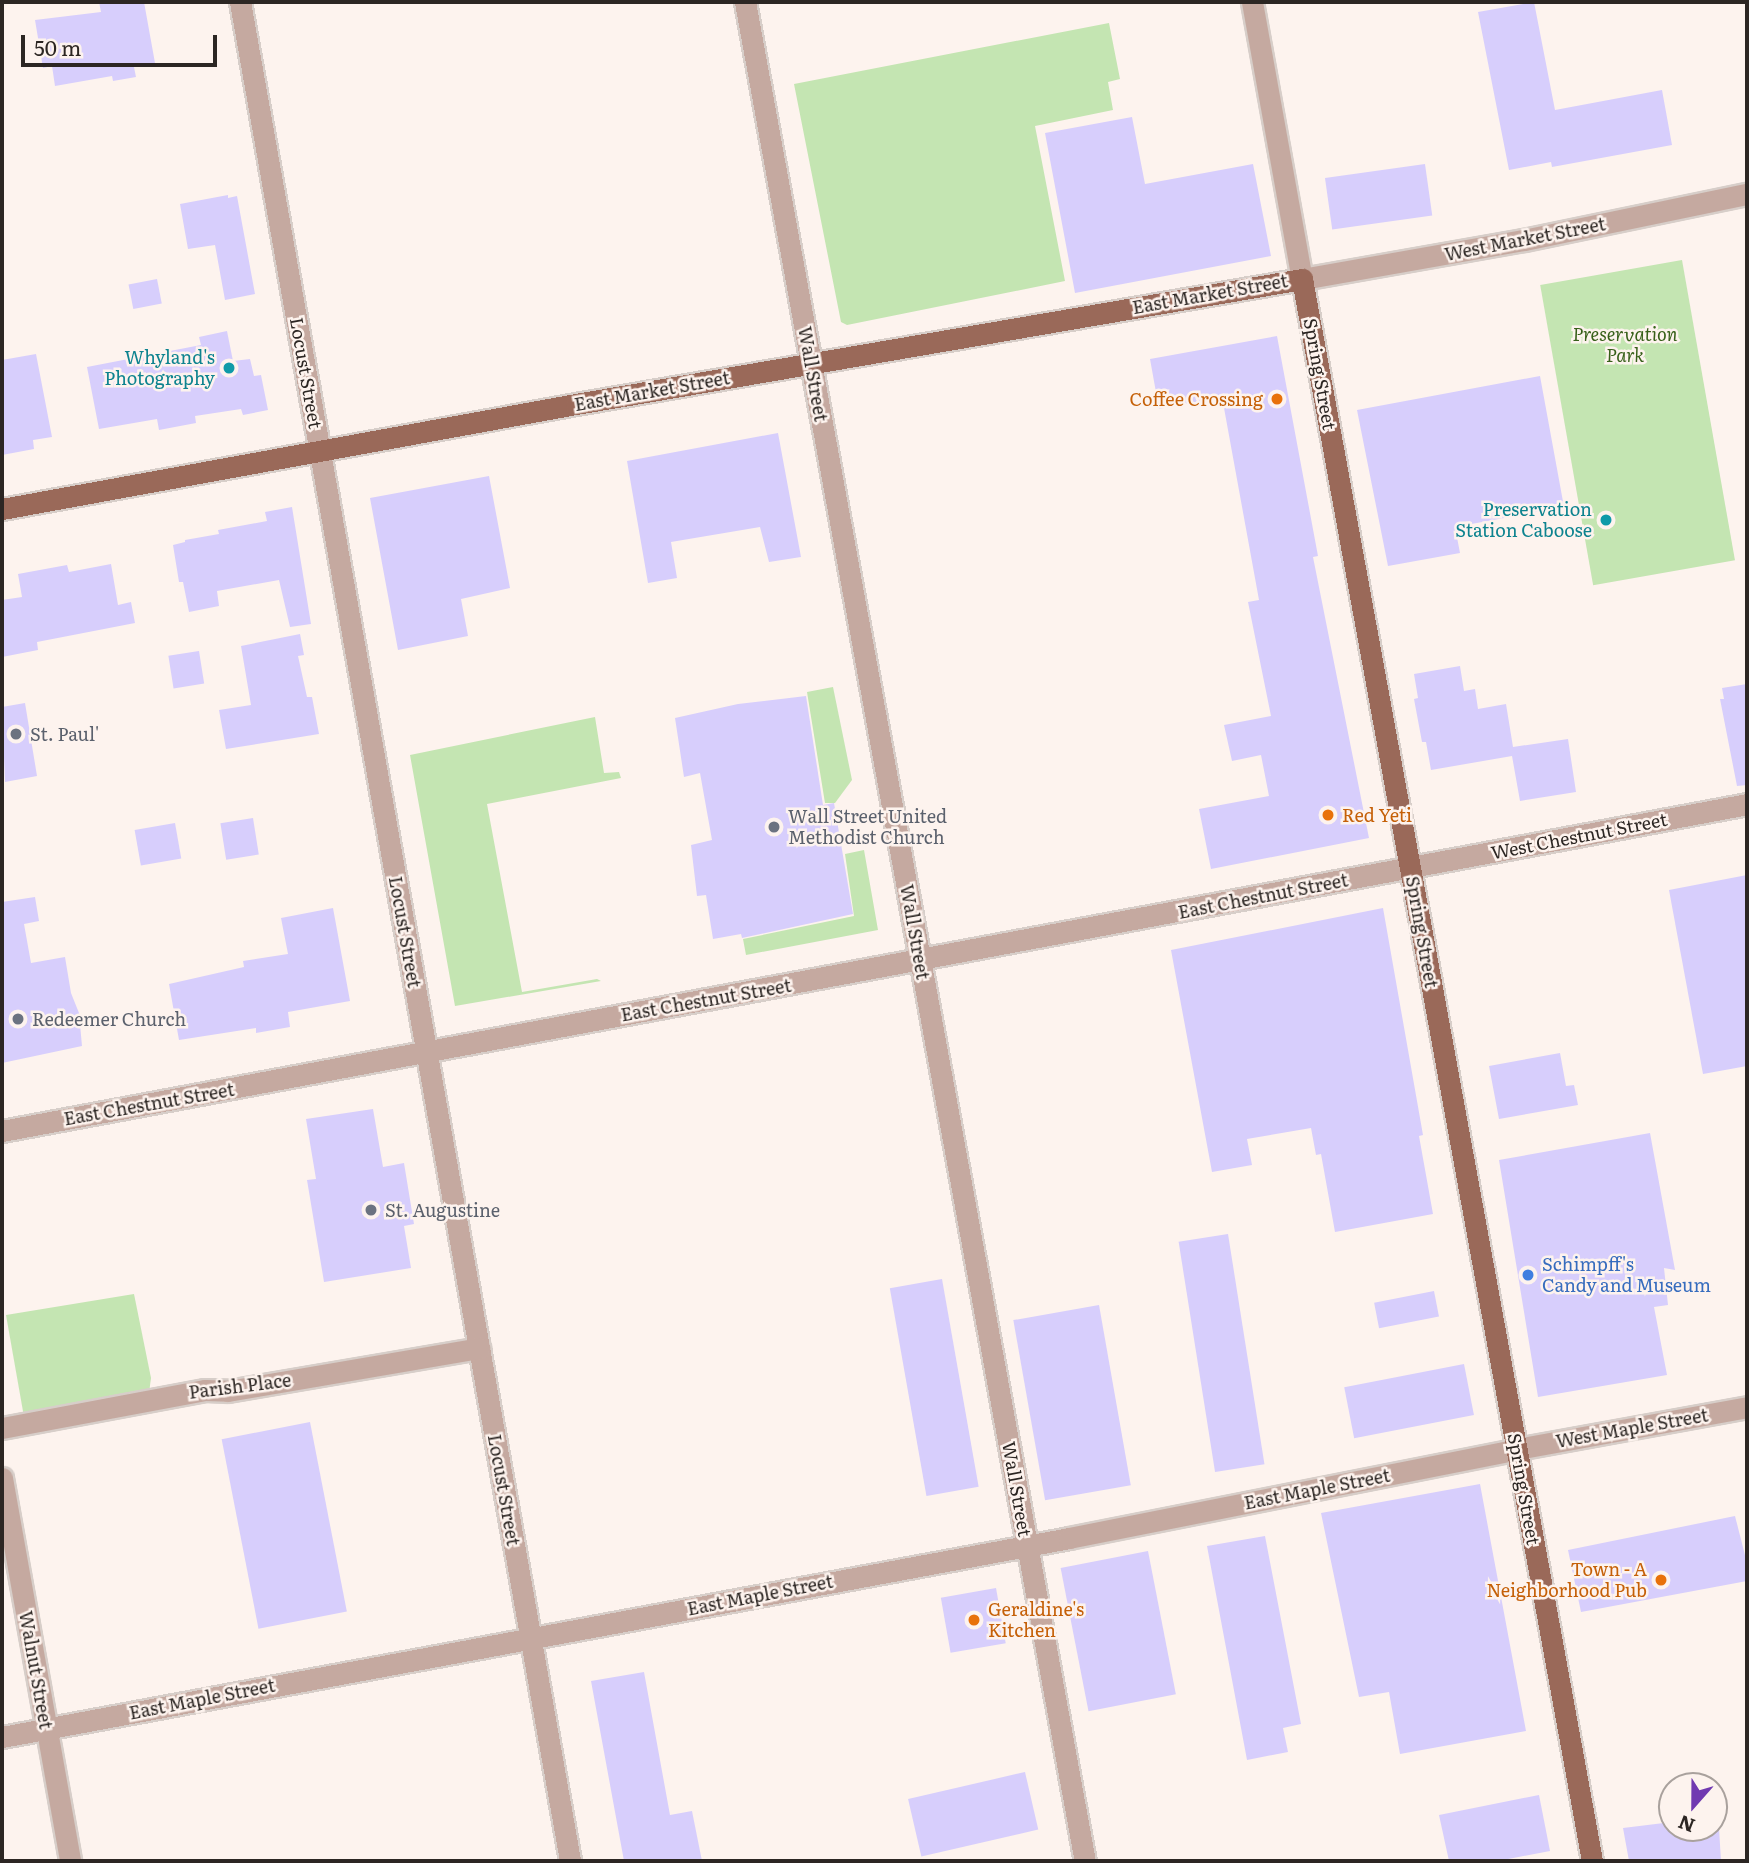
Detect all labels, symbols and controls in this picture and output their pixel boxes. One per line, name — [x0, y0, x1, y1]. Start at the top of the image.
scale bar — [24, 21, 220, 65]
text: 50 m — [34, 31, 81, 62]
street label: West Market Street — [1443, 213, 1607, 265]
street label: East Market Street — [1131, 270, 1289, 318]
street label: Locust Street — [286, 316, 326, 430]
street label: Spring Street — [1300, 316, 1340, 432]
park label: Preservation Park — [1573, 324, 1677, 366]
street label: Wall Street — [794, 325, 832, 423]
place label: Whyland's Photography — [104, 347, 215, 390]
marker: Whyland's Photography — [221, 360, 237, 376]
street label: East Market Street — [573, 367, 731, 415]
place label: Coffee Crossing — [1129, 388, 1263, 410]
marker: Coffee Crossing — [1269, 391, 1285, 407]
place label: Preservation Station Caboose — [1455, 499, 1592, 542]
marker: Preservation Station Caboose — [1598, 512, 1614, 528]
place label: St. Paul' — [30, 723, 99, 745]
marker: St. Paul' — [8, 726, 24, 742]
place label: Red Yeti — [1342, 804, 1412, 826]
place label: Wall Street United Methodist Church — [788, 806, 947, 848]
marker: Red Yeti — [1320, 807, 1336, 823]
street label: West Chestnut Street — [1489, 808, 1669, 864]
marker: Wall Street United Methodist Church — [766, 819, 782, 835]
street label: East Chestnut Street — [1176, 869, 1350, 923]
street label: Spring Street — [1402, 874, 1442, 990]
street label: Locust Street — [385, 875, 425, 989]
street label: Wall Street — [896, 883, 934, 981]
street label: East Chestnut Street — [619, 974, 793, 1026]
place label: Redeemer Church — [32, 1008, 186, 1030]
marker: Redeemer Church — [10, 1011, 26, 1027]
street label: East Chestnut Street — [62, 1078, 236, 1130]
place label: St. Augustine — [385, 1199, 500, 1221]
marker: St. Augustine — [363, 1202, 379, 1218]
place label: Schimpff's Candy and Museum — [1542, 1254, 1711, 1296]
marker: Schimpff's Candy and Museum — [1520, 1267, 1536, 1283]
street label: Parish Place — [187, 1369, 293, 1403]
street label: West Maple Street — [1554, 1404, 1710, 1452]
street label: Spring Street — [1504, 1431, 1544, 1547]
street label: Locust Street — [484, 1433, 524, 1547]
street label: Wall Street — [998, 1440, 1036, 1538]
street label: East Maple Street — [1242, 1464, 1392, 1514]
place label: Town - A Neighborhood Pub — [1487, 1559, 1647, 1602]
street label: East Maple Street — [685, 1570, 835, 1620]
marker: Town - A Neighborhood Pub — [1653, 1572, 1669, 1588]
place label: Geraldine's Kitchen — [988, 1599, 1084, 1642]
street label: Walnut Street — [15, 1609, 57, 1731]
marker: Geraldine's Kitchen — [966, 1612, 982, 1628]
street label: East Maple Street — [127, 1674, 277, 1724]
north arrow — [1658, 1772, 1728, 1842]
text: N — [1674, 1809, 1699, 1841]

